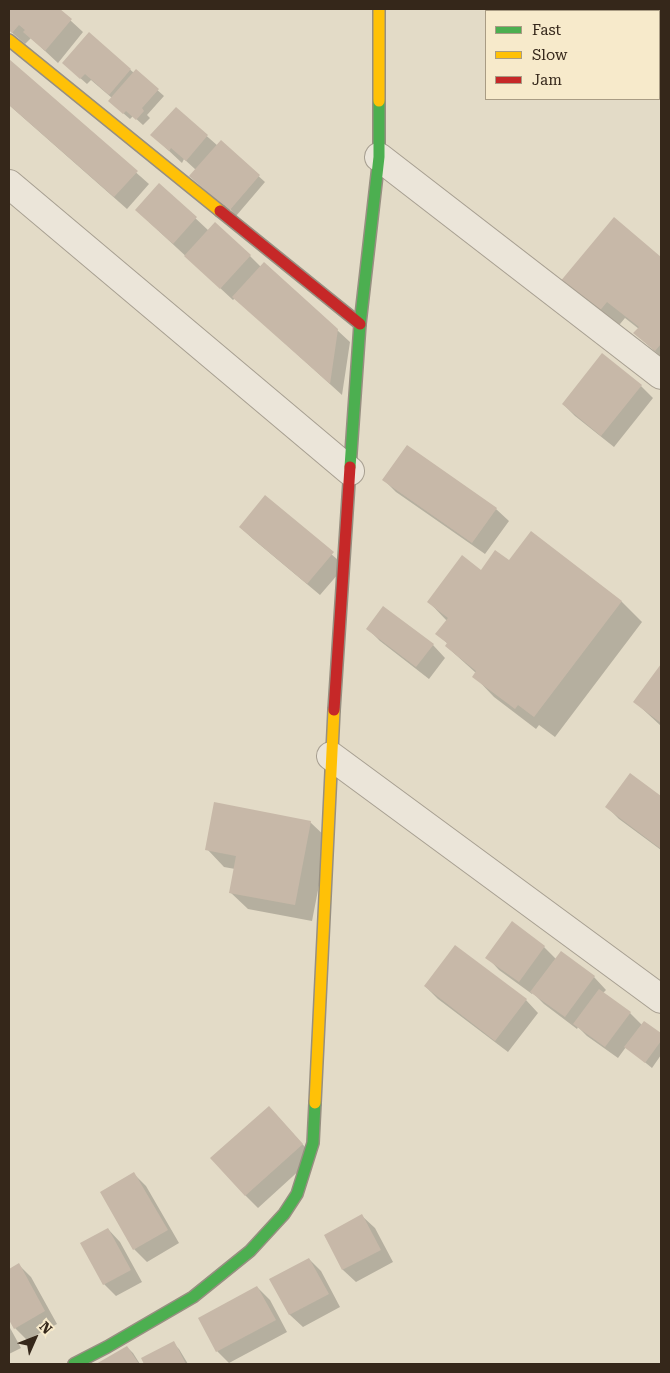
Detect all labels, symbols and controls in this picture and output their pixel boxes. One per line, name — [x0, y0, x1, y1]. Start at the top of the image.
legend — [485, 10, 660, 100]
text: Fast — [532, 21, 561, 39]
text: Slow — [532, 46, 567, 64]
text: Jam — [532, 71, 562, 89]
north arrow — [10, 1313, 60, 1363]
text: N — [36, 1318, 55, 1337]

